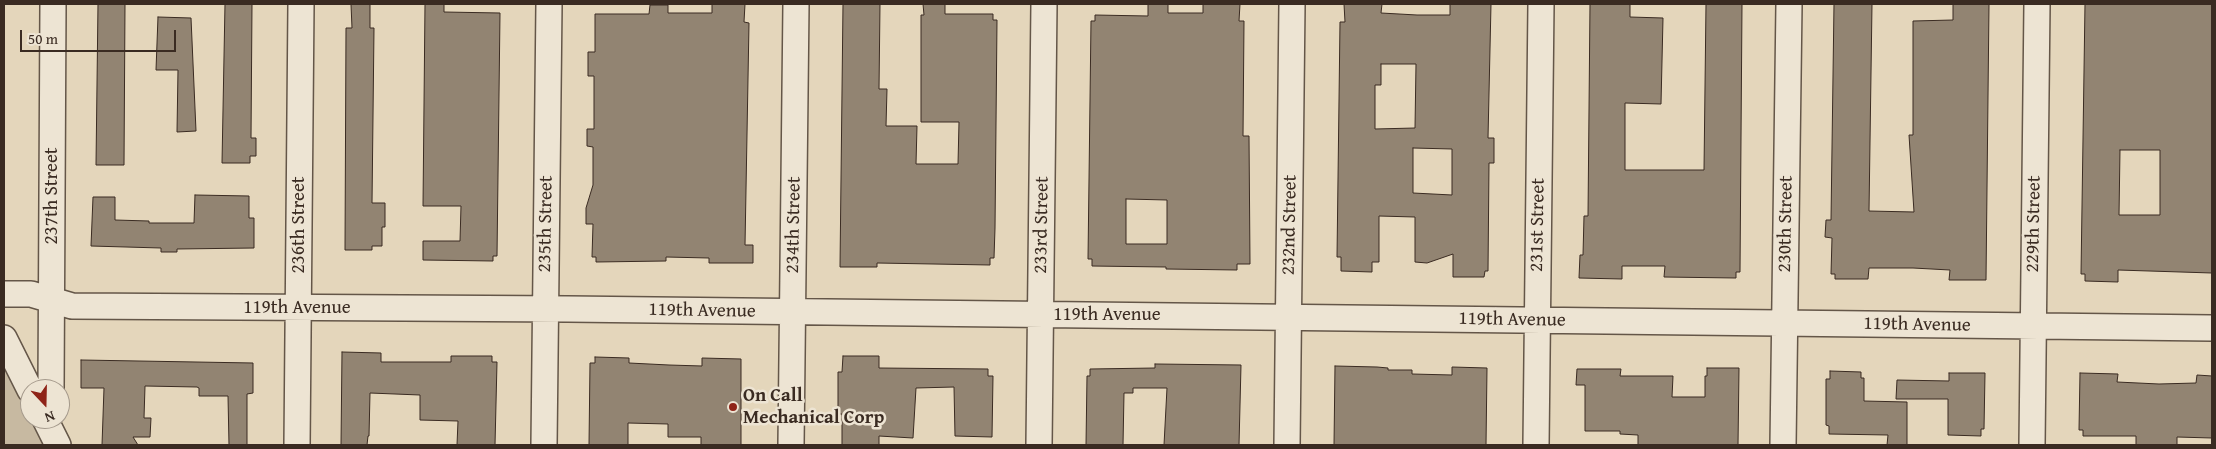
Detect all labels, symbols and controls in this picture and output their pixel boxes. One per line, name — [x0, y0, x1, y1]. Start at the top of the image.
scale bar — [22, 20, 179, 52]
text: 50 m — [28, 28, 58, 49]
street label: 237th Street — [41, 147, 63, 245]
street label: 235th Street — [534, 175, 558, 273]
street label: 232nd Street — [1278, 175, 1302, 275]
street label: 230th Street — [1774, 175, 1798, 273]
street label: 229th Street — [2022, 175, 2046, 273]
street label: 236th Street — [288, 176, 310, 274]
street label: 234th Street — [782, 176, 806, 274]
street label: 233rd Street — [1030, 176, 1054, 274]
street label: 231st Street — [1526, 178, 1550, 272]
street label: 119th Avenue — [243, 297, 351, 319]
street label: 119th Avenue — [648, 299, 756, 323]
street label: 119th Avenue — [1053, 304, 1161, 326]
street label: 119th Avenue — [1458, 308, 1566, 332]
street label: 119th Avenue — [1863, 313, 1971, 337]
north arrow — [20, 379, 70, 429]
place label: On Call Mechanical Corp — [743, 385, 884, 429]
marker: On Call Mechanical Corp — [727, 401, 739, 413]
text: N — [42, 406, 58, 428]

